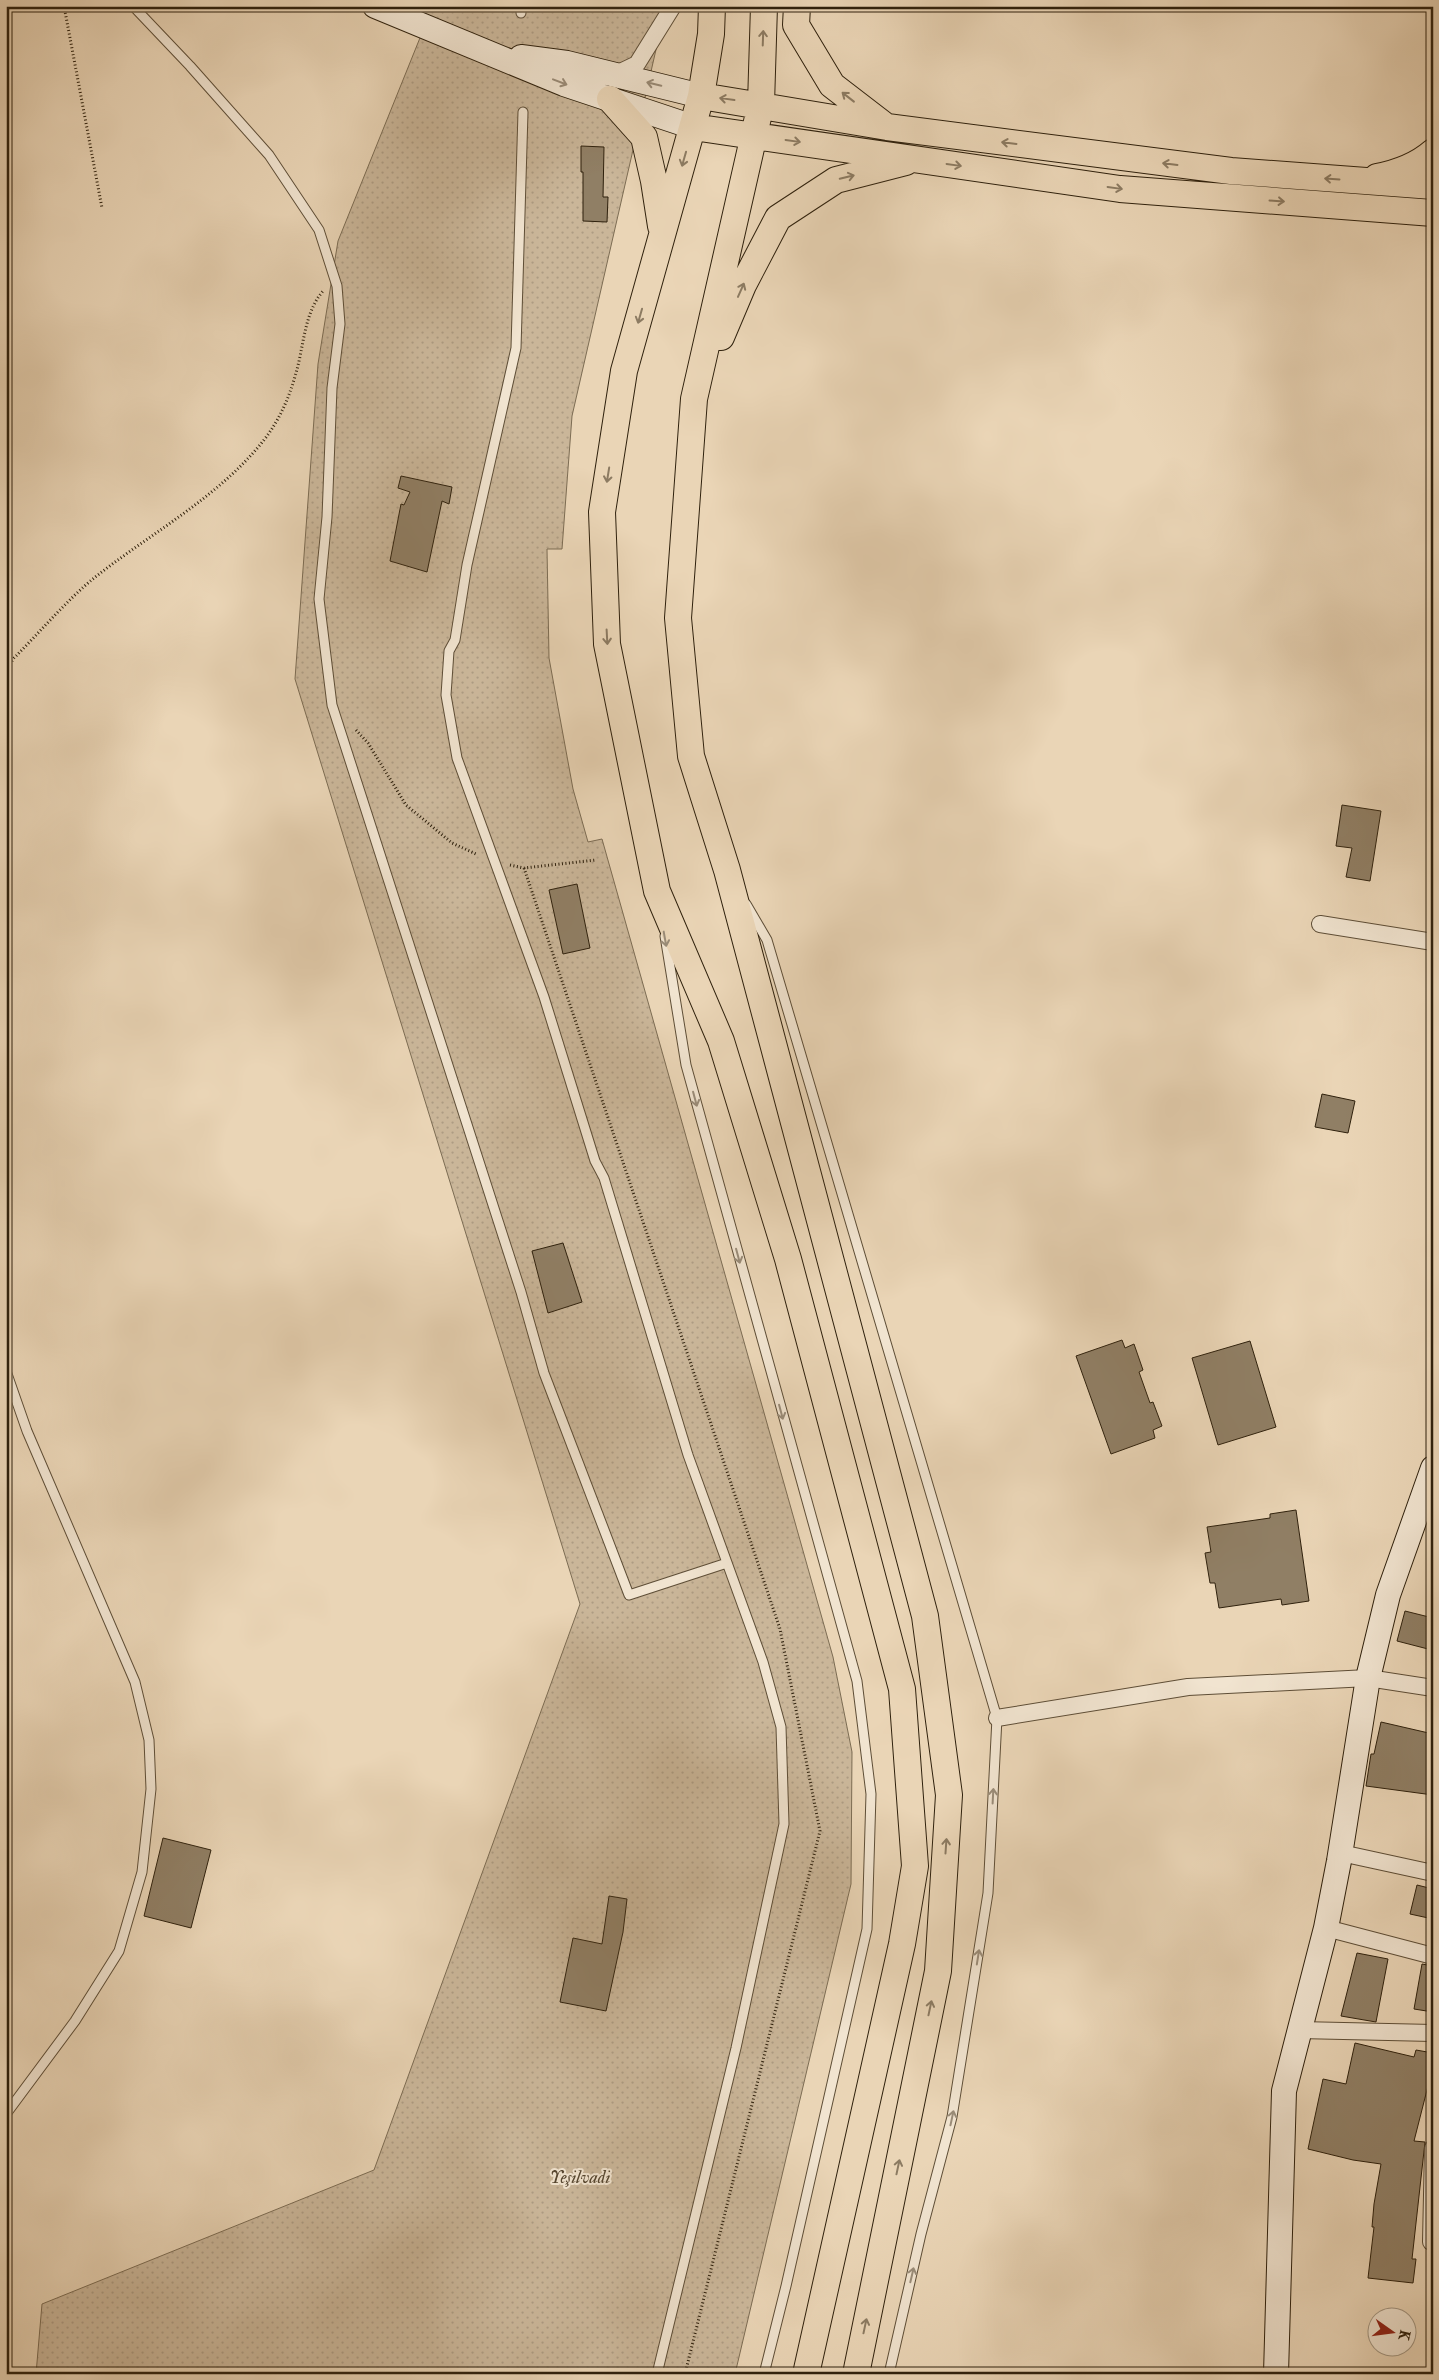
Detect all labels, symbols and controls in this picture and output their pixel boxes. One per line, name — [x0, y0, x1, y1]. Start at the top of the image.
one-way arrow — [758, 30, 768, 46]
one-way arrow — [552, 78, 567, 87]
one-way arrow — [646, 79, 662, 88]
one-way arrow — [841, 92, 855, 102]
one-way arrow — [720, 94, 736, 104]
one-way arrow — [785, 137, 801, 147]
one-way arrow — [1001, 138, 1017, 148]
one-way arrow — [678, 151, 688, 167]
one-way arrow — [1162, 158, 1178, 168]
one-way arrow — [945, 160, 961, 170]
one-way arrow — [839, 172, 855, 181]
one-way arrow — [1324, 174, 1340, 183]
one-way arrow — [1106, 183, 1122, 193]
one-way arrow — [1268, 196, 1284, 206]
one-way arrow — [736, 283, 746, 298]
one-way arrow — [635, 308, 644, 324]
one-way arrow — [602, 467, 612, 483]
one-way arrow — [602, 629, 611, 645]
one-way arrow — [661, 931, 671, 947]
one-way arrow — [691, 1090, 701, 1106]
one-way arrow — [734, 1247, 744, 1263]
one-way arrow — [777, 1404, 787, 1420]
one-way arrow — [988, 1788, 997, 1804]
one-way arrow — [941, 1838, 951, 1854]
one-way arrow — [973, 1950, 983, 1966]
one-way arrow — [926, 2000, 936, 2016]
one-way arrow — [948, 2110, 957, 2126]
one-way arrow — [894, 2159, 903, 2175]
park label: Yeşilvadi — [550, 2166, 610, 2189]
one-way arrow — [908, 2268, 917, 2284]
north arrow — [1366, 2308, 1416, 2358]
one-way arrow — [861, 2318, 871, 2334]
text: K — [1394, 2328, 1414, 2343]

